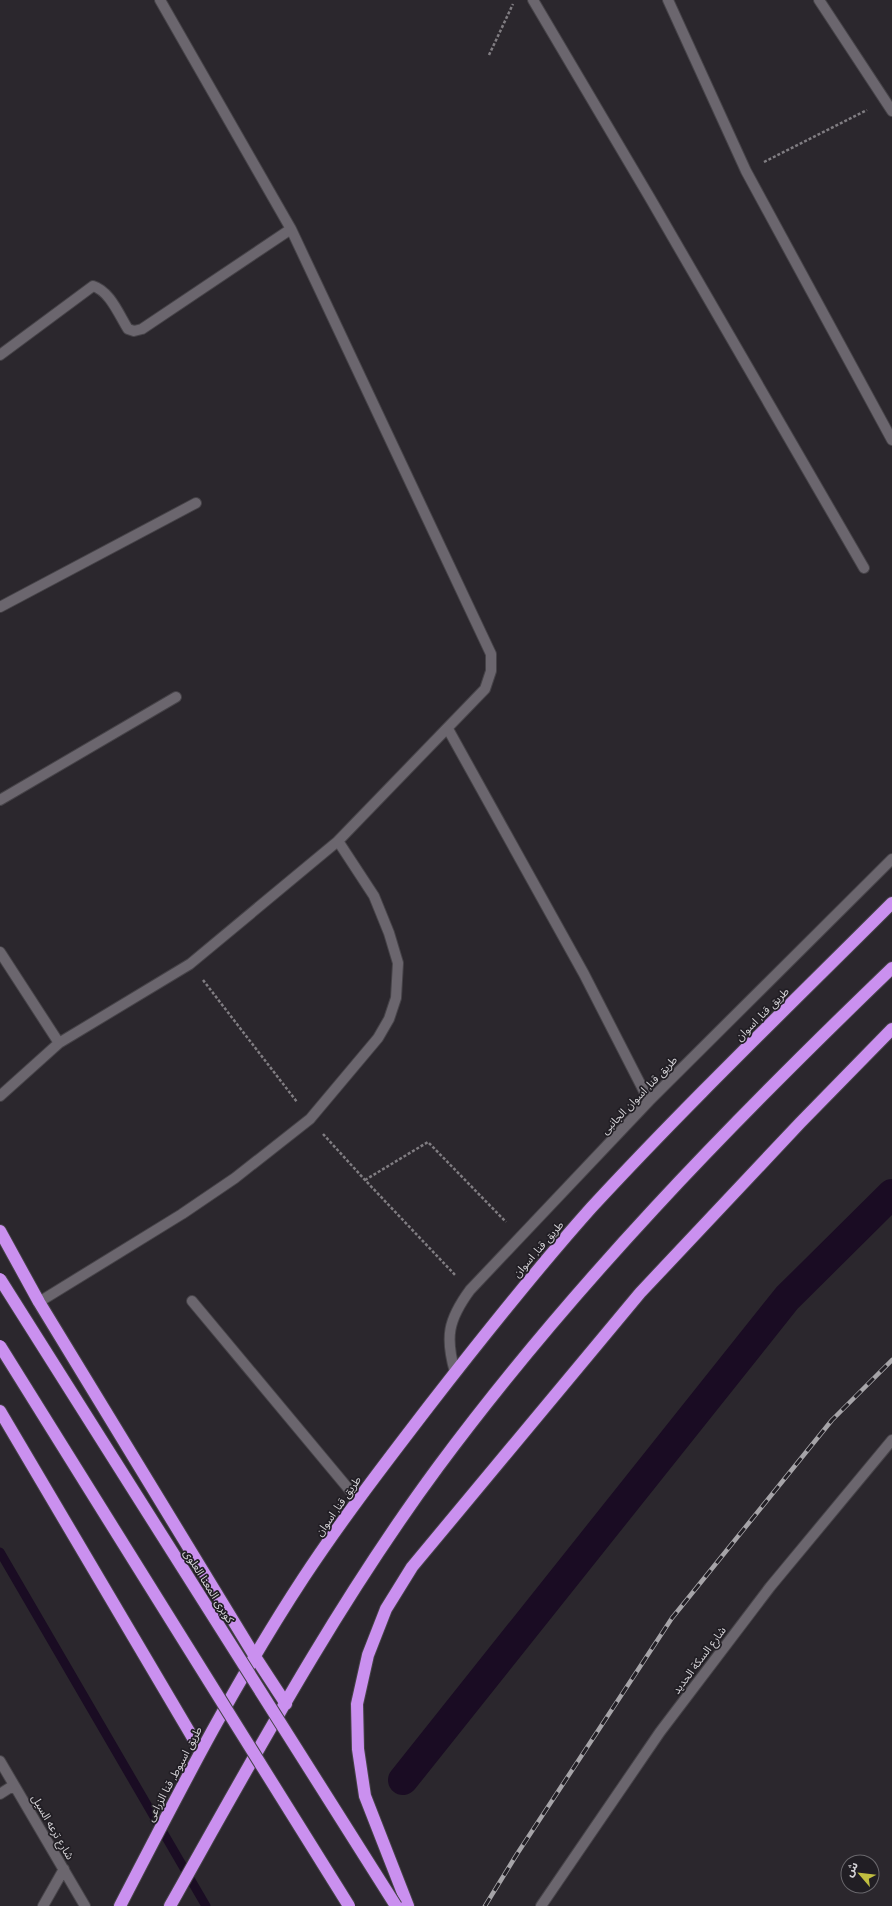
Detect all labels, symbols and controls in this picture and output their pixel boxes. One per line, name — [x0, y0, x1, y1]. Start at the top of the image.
street label: طريق قنا, اسوان — [732, 984, 792, 1044]
street label: طريق قنا, اسوان الجانبى — [598, 1053, 680, 1137]
street label: طريق قنا, اسوان — [510, 1218, 566, 1280]
street label: طريق قنا, اسوان — [312, 1473, 364, 1539]
street label: كوبرى المعنا العلوى — [181, 1547, 237, 1626]
street label: شارع السكة الحديد — [669, 1623, 730, 1697]
street label: طريق اسيوط, قنا الزراعى — [143, 1724, 205, 1824]
street label: شارع ترعه السيل — [28, 1792, 77, 1863]
north arrow — [840, 1854, 880, 1894]
text: ش — [841, 1859, 861, 1879]

